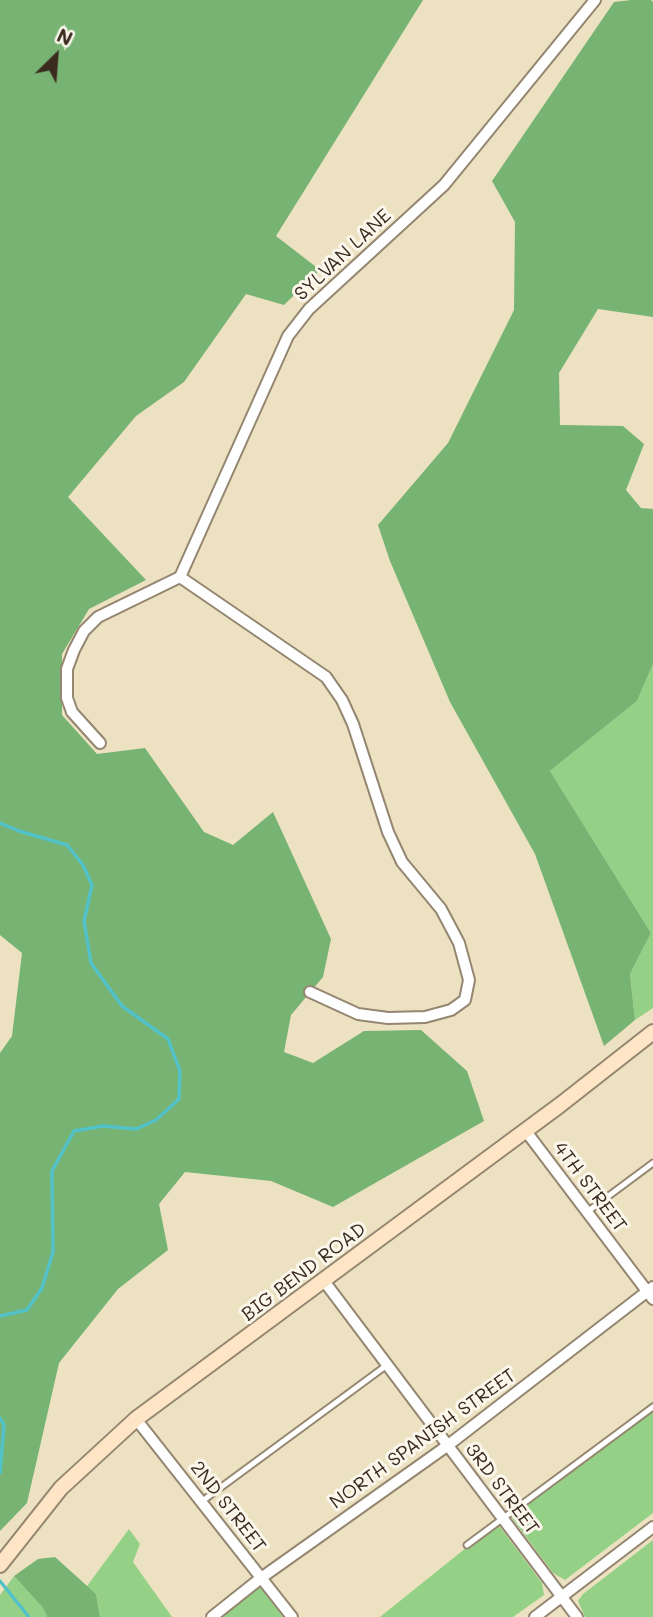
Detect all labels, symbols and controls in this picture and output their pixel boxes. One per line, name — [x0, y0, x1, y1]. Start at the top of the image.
north arrow — [21, 21, 91, 91]
text: N — [53, 22, 77, 51]
street label: SYLVAN LANE — [290, 204, 396, 306]
street label: 4TH STREET — [549, 1137, 631, 1237]
street label: BIG BEND ROAD — [237, 1218, 371, 1326]
street label: NORTH SPANISH STREET — [326, 1364, 520, 1514]
street label: 3RD STREET — [460, 1439, 544, 1539]
street label: 2ND STREET — [185, 1457, 271, 1557]

